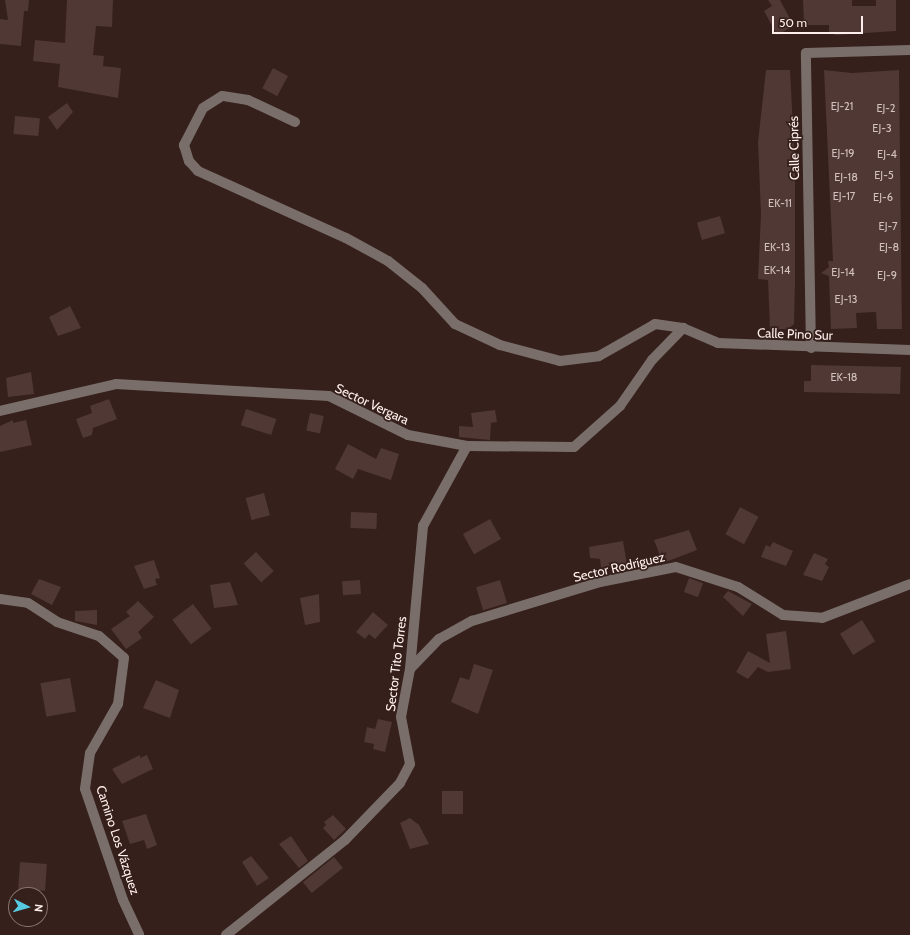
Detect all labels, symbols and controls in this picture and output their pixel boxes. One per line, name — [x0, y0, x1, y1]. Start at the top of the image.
scale bar — [774, 8, 865, 34]
text: 50 m — [779, 15, 807, 30]
house number: EJ-21 — [831, 99, 853, 113]
house number: EJ-2 — [876, 101, 896, 115]
street label: Calle Ciprés — [786, 116, 802, 180]
house number: EJ-3 — [872, 121, 892, 135]
house number: EJ-19 — [831, 146, 855, 160]
house number: EJ-4 — [877, 147, 897, 161]
house number: EJ-5 — [874, 168, 894, 182]
house number: EJ-18 — [834, 170, 858, 184]
house number: EJ-17 — [833, 189, 855, 203]
house number: EJ-6 — [873, 190, 893, 204]
house number: EK-11 — [768, 196, 792, 210]
house number: EJ-7 — [879, 219, 897, 233]
house number: EK-13 — [764, 240, 790, 254]
house number: EJ-8 — [879, 240, 899, 254]
house number: EK-14 — [764, 263, 790, 277]
house number: EJ-14 — [831, 265, 855, 279]
house number: EJ-9 — [877, 268, 897, 282]
house number: EJ-13 — [835, 292, 857, 306]
street label: Calle Pino Sur — [757, 325, 833, 343]
house number: EK-18 — [831, 370, 857, 384]
street label: Sector Vergara — [333, 380, 411, 428]
street label: Sector Rodríguez — [572, 549, 666, 585]
street label: Sector Tito Torres — [382, 616, 410, 712]
street label: Camino Los Vázquez — [93, 783, 143, 897]
north arrow — [8, 887, 48, 927]
text: N — [32, 904, 46, 913]

